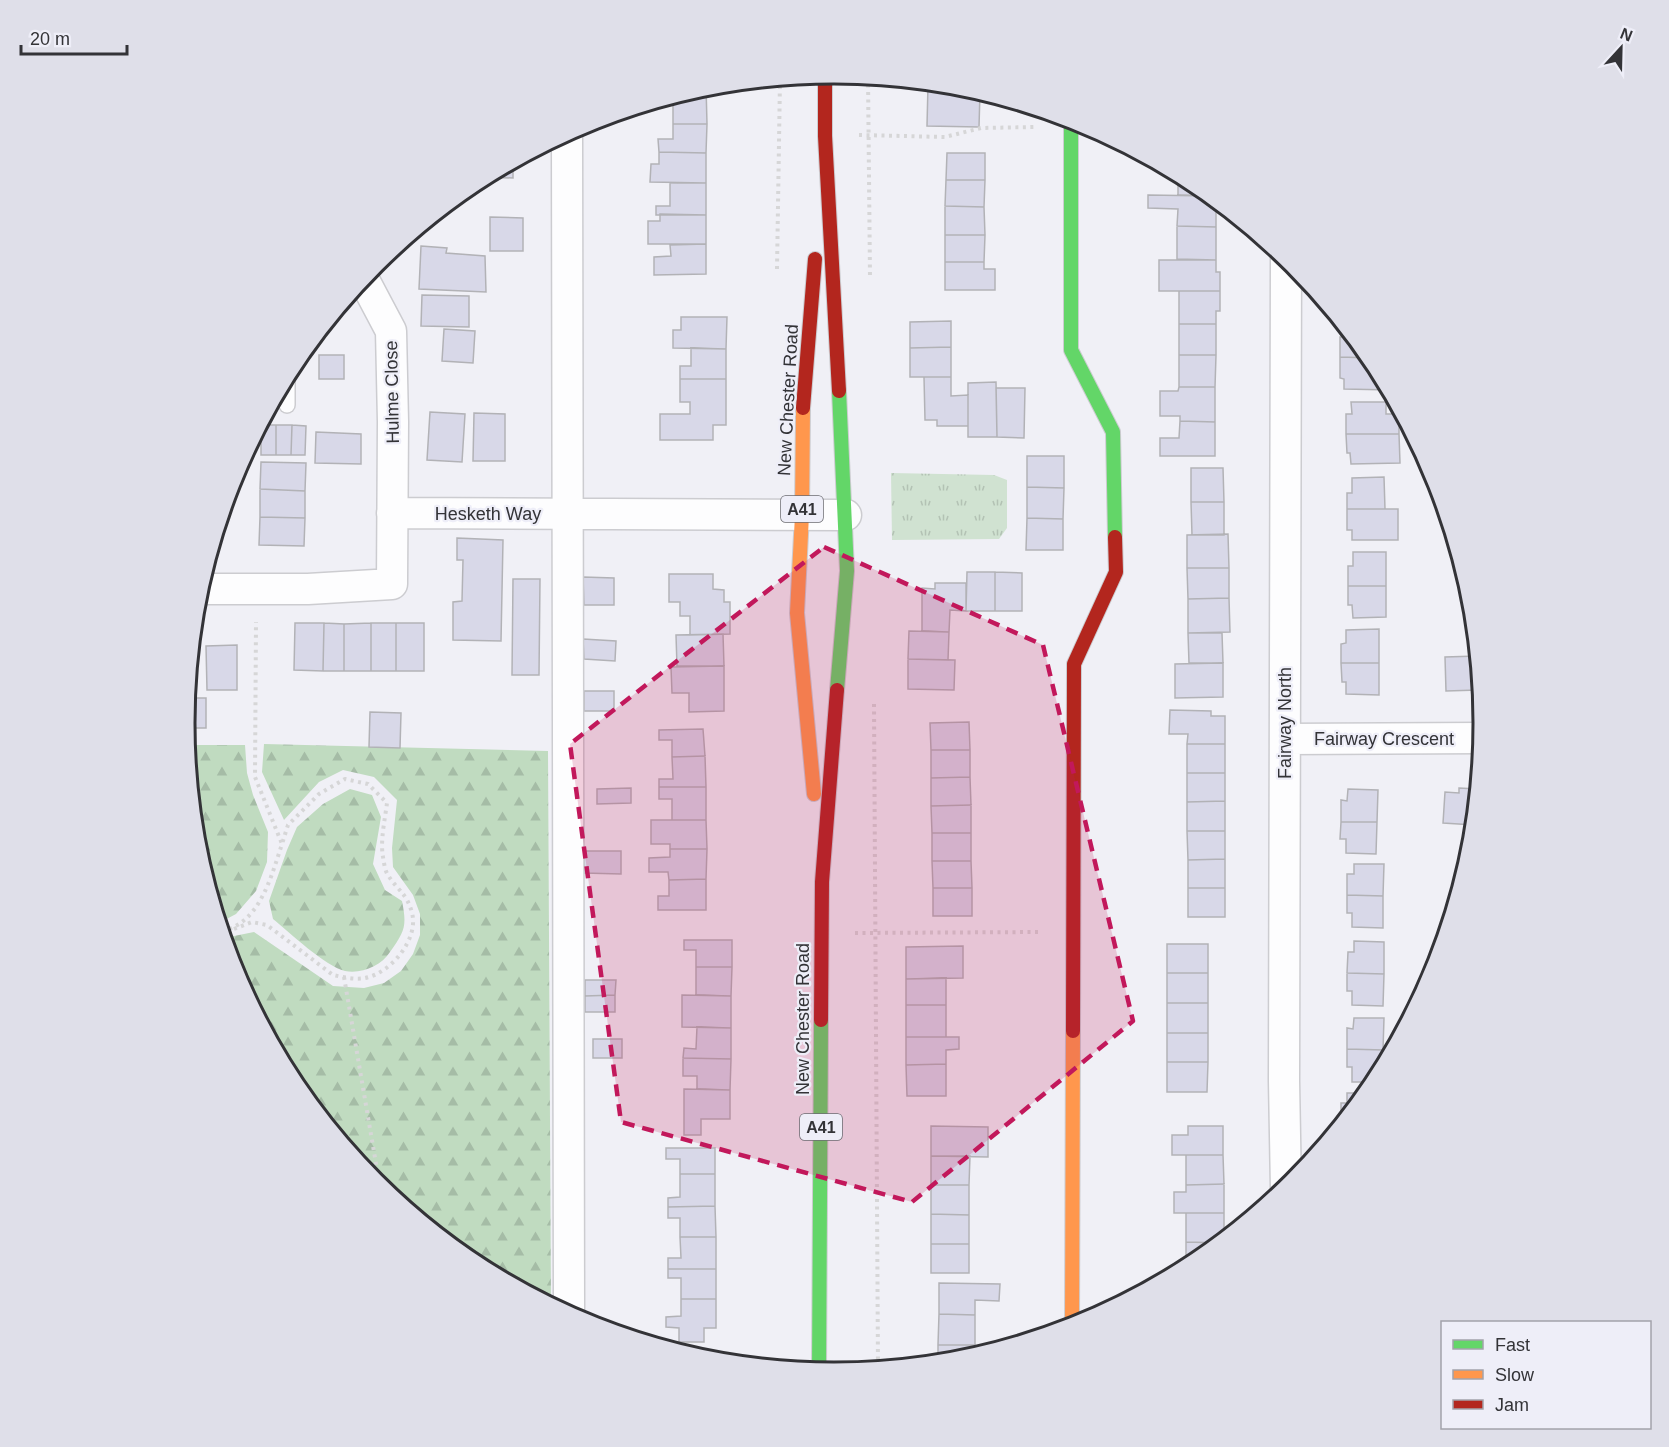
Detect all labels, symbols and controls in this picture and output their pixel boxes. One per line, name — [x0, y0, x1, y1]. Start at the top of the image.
scale bar — [21, 18, 128, 56]
north arrow — [1591, 18, 1651, 78]
text: N — [1618, 25, 1635, 45]
text: 20 m — [30, 29, 70, 49]
street label: New Chester Road — [774, 324, 802, 476]
street label: Hulme Close — [381, 340, 403, 444]
road number: A41 — [781, 496, 823, 522]
street label: Hesketh Way — [435, 504, 541, 524]
street label: Fairway North — [1275, 667, 1295, 779]
street label: Fairway Crescent — [1314, 729, 1454, 749]
street label: New Chester Road — [793, 943, 813, 1095]
road number: A41 — [800, 1114, 842, 1140]
legend — [1441, 1321, 1651, 1429]
text: Fast — [1495, 1335, 1530, 1355]
text: Slow — [1495, 1365, 1535, 1385]
text: Jam — [1495, 1395, 1529, 1415]

